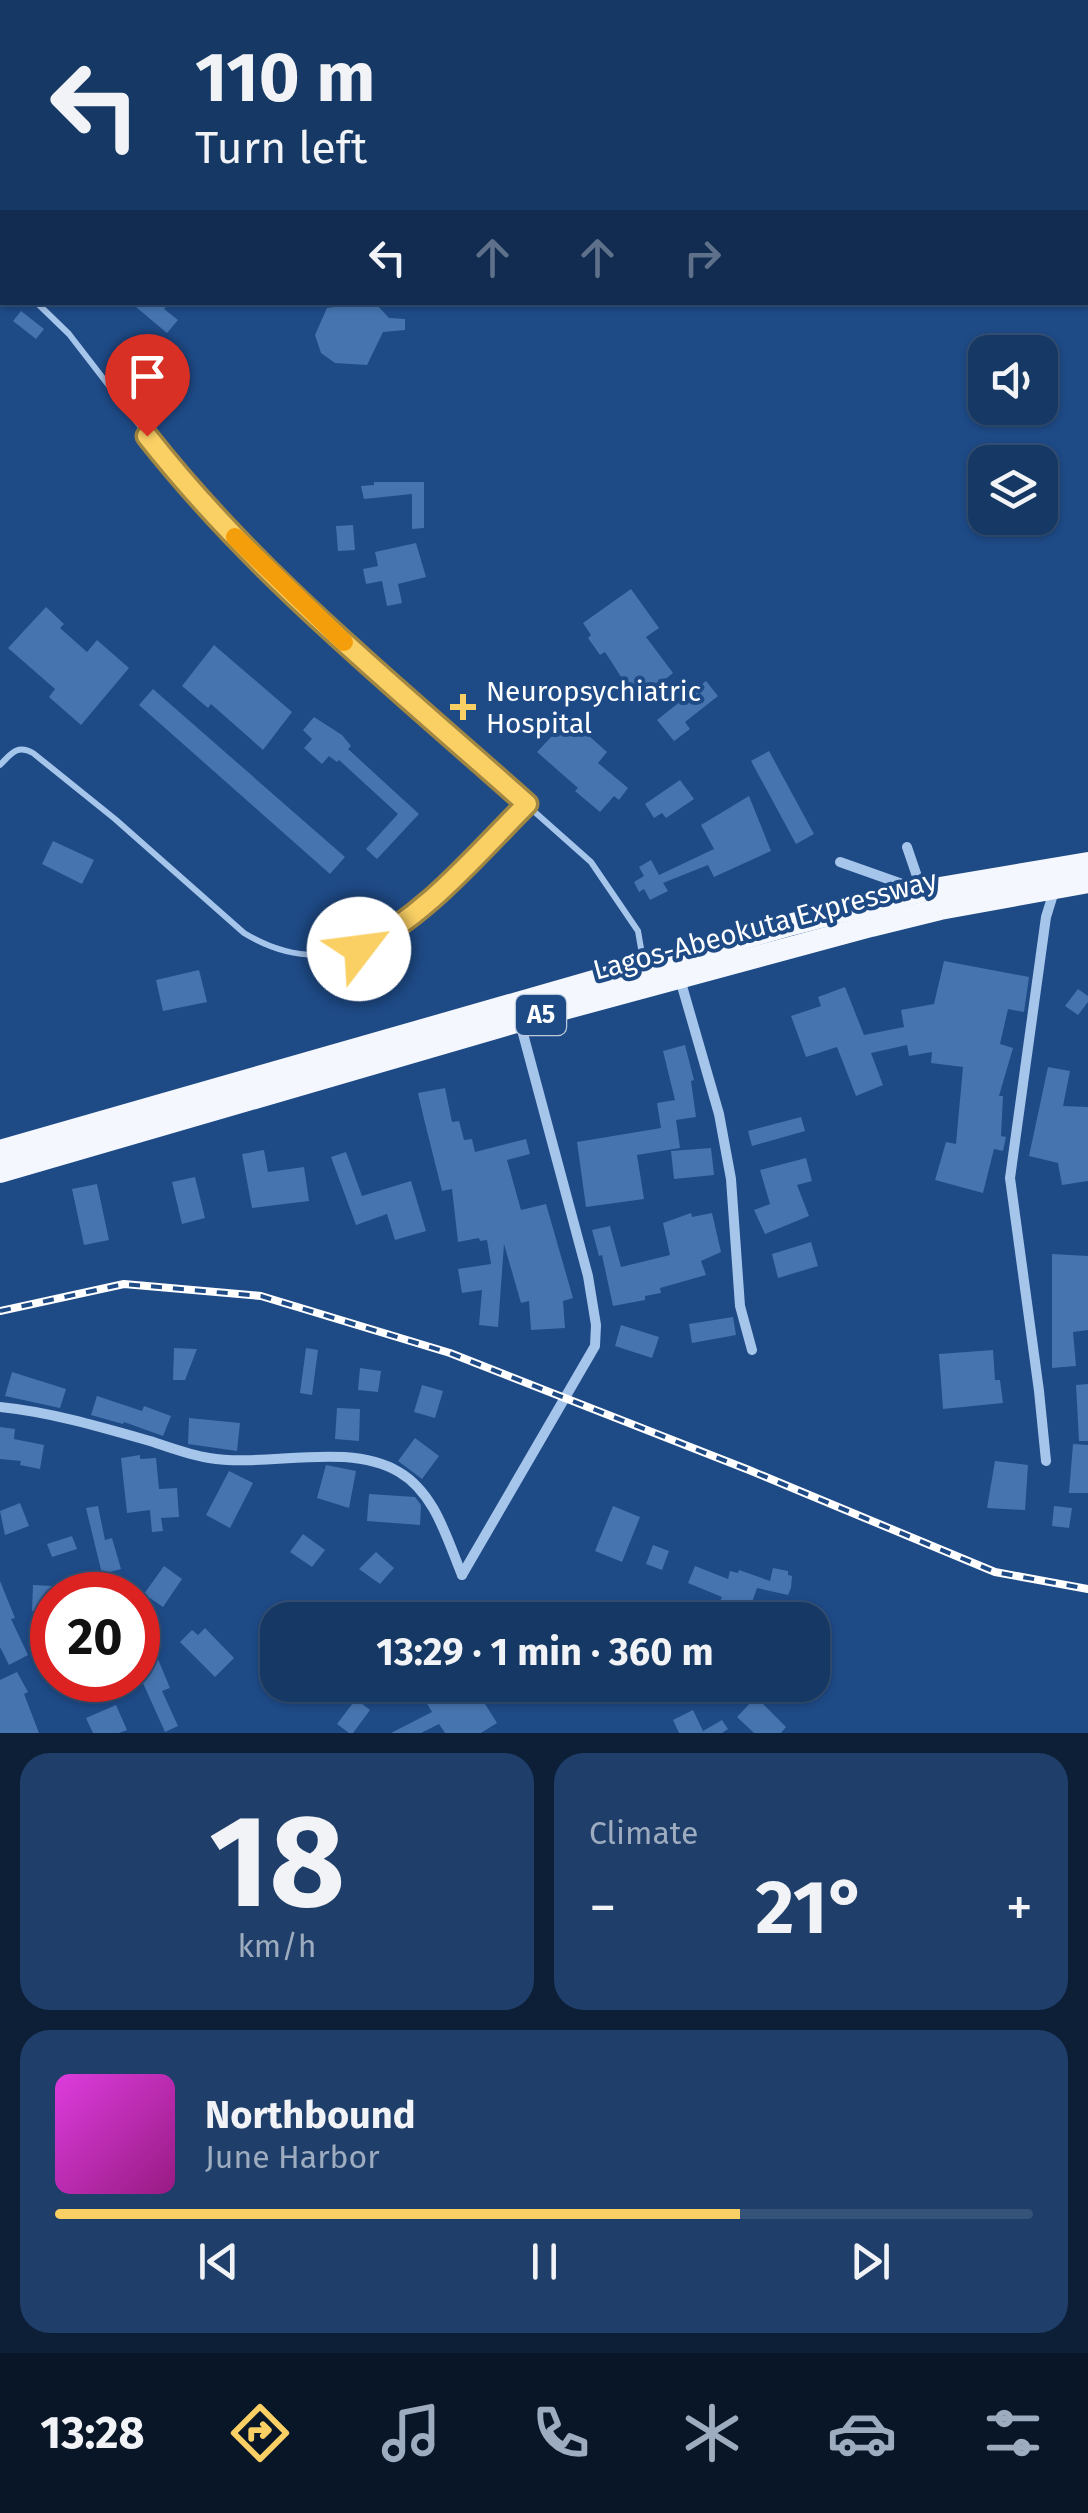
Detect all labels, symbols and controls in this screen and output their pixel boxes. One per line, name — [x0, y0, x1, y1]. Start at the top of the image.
text: 110 m — [195, 36, 375, 120]
icon: left — [30, 40, 160, 170]
text: Turn left — [195, 121, 367, 175]
icon: left — [360, 230, 415, 285]
icon: ahead — [465, 230, 520, 285]
icon: ahead — [570, 230, 625, 285]
icon: right — [675, 230, 730, 285]
pin — [105, 334, 190, 437]
map controls — [968, 335, 1058, 535]
button: sound — [968, 335, 1058, 425]
icon: arrive — [120, 349, 175, 404]
button: layers — [968, 445, 1058, 535]
place label: Neuropsychiatric Hospital — [486, 675, 701, 740]
marker: Neuropsychiatric Hospital — [450, 694, 476, 720]
street label: Lagos-Abeokuta Expressway — [589, 863, 941, 987]
position arrow — [307, 897, 411, 1001]
road number: A5 — [516, 995, 566, 1035]
speed limit sign: 20 — [30, 1572, 160, 1702]
text: 13:29 · 1 min · 360 m — [376, 1629, 714, 1675]
text: 18 — [209, 1784, 345, 1940]
text: Climate — [589, 1814, 698, 1852]
text: 21° — [756, 1863, 867, 1953]
text: − — [589, 1875, 617, 1941]
text: + — [1006, 1875, 1033, 1941]
text: km/h — [237, 1927, 317, 1965]
text: Northbound — [205, 2092, 416, 2138]
text: June Harbor — [205, 2138, 380, 2176]
icon: previous — [191, 2234, 246, 2289]
icon: pause — [517, 2234, 572, 2289]
icon: next — [843, 2234, 898, 2289]
icon: directions — [225, 2398, 295, 2468]
icon: music — [376, 2398, 446, 2468]
icon: phone — [526, 2398, 596, 2468]
icon: climate — [677, 2398, 747, 2468]
icon: car — [827, 2398, 897, 2468]
icon: filters — [978, 2398, 1048, 2468]
text: 13:28 — [40, 2406, 145, 2460]

